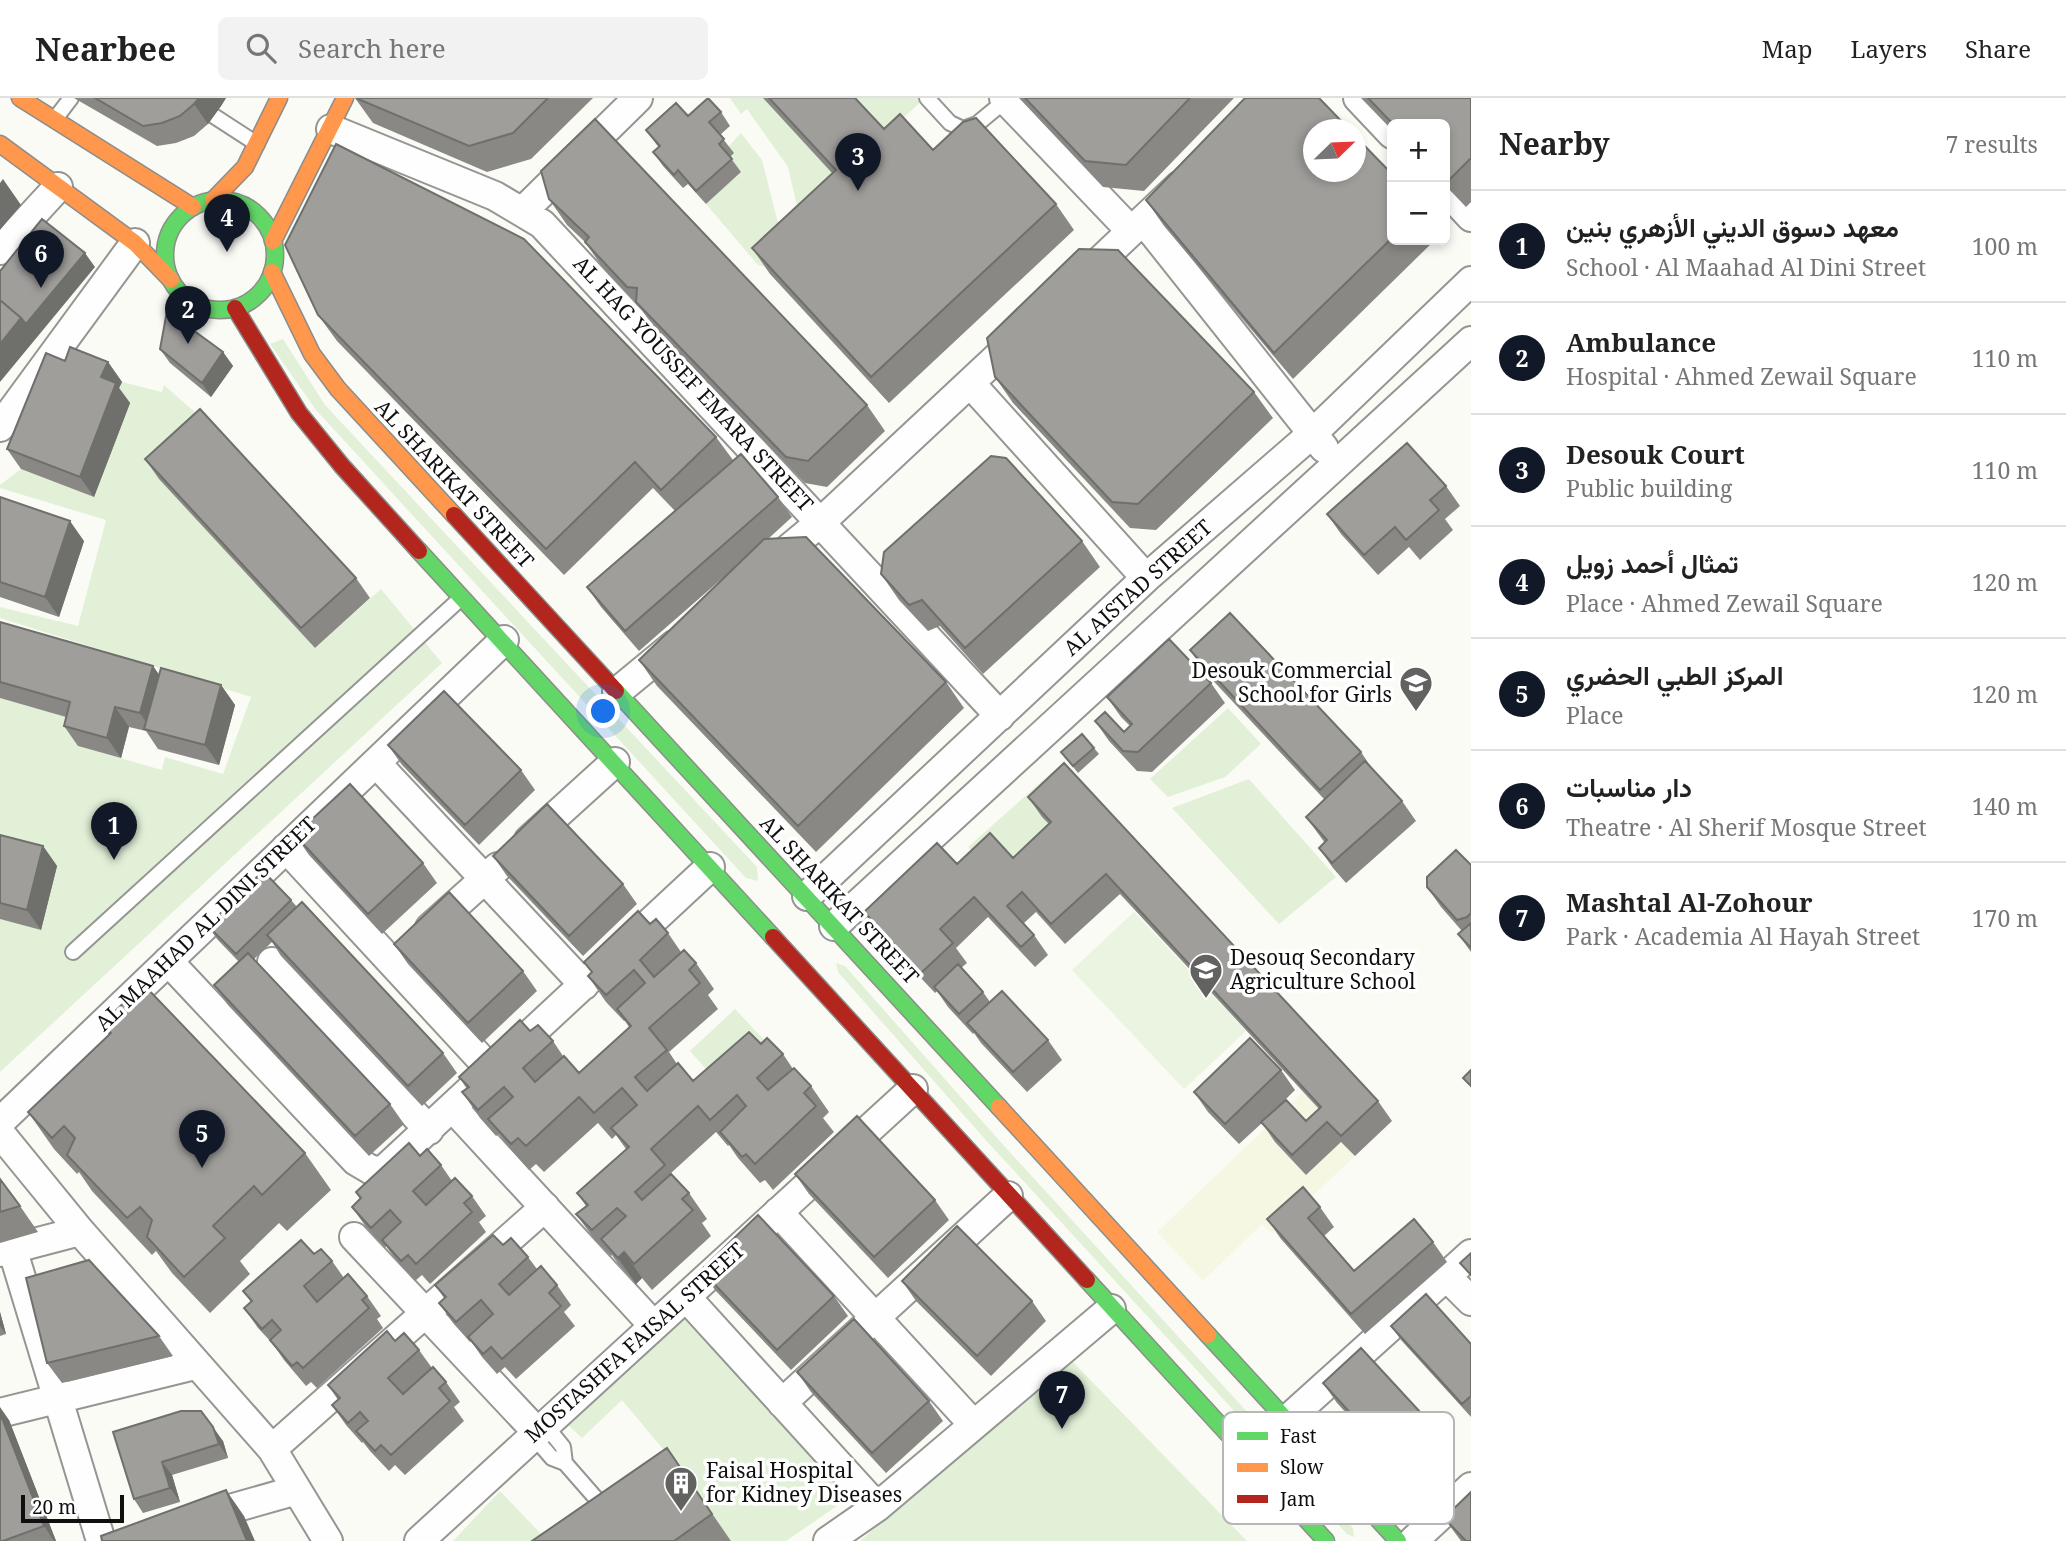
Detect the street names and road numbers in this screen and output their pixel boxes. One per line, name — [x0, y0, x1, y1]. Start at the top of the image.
street label: AL HAG YOUSSEF EMARA STREET — [568, 249, 820, 517]
street label: AL SHARIKAT STREET — [369, 393, 540, 574]
street label: AL AISTAD STREET — [1057, 513, 1218, 661]
street label: AL SHARIKAT STREET — [754, 809, 925, 990]
street label: AL MAAHAD AL DINI STREET — [89, 810, 322, 1037]
street label: MOSTASHFA FAISAL STREET — [519, 1236, 750, 1448]

